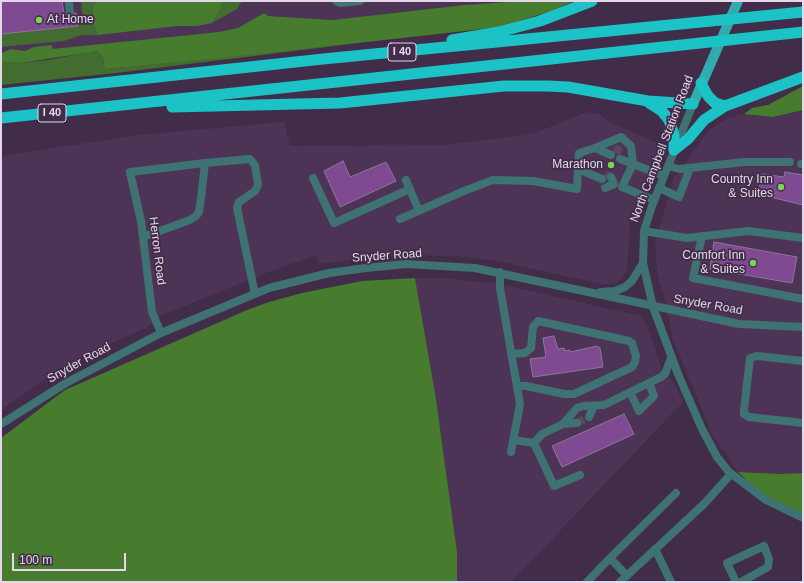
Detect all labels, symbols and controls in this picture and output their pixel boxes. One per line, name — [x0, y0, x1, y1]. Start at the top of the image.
place label: At Home — [47, 13, 94, 27]
marker: At Home — [34, 15, 44, 25]
road number: I 40 — [388, 43, 416, 61]
street label: North Campbell Station Road — [627, 74, 697, 224]
road number: I 40 — [38, 104, 66, 122]
place label: Marathon — [552, 158, 603, 172]
marker: Marathon — [606, 160, 616, 170]
place label: Country Inn & Suites — [711, 173, 773, 201]
marker: Country Inn & Suites — [776, 182, 786, 192]
street label: Herron Road — [146, 216, 168, 286]
street label: Snyder Road — [352, 246, 422, 266]
place label: Comfort Inn & Suites — [682, 249, 745, 277]
marker: Comfort Inn & Suites — [748, 258, 758, 268]
street label: Snyder Road — [672, 292, 744, 318]
street label: Snyder Road — [45, 340, 113, 386]
scale bar — [14, 545, 128, 571]
text: 100 m — [19, 553, 52, 567]

